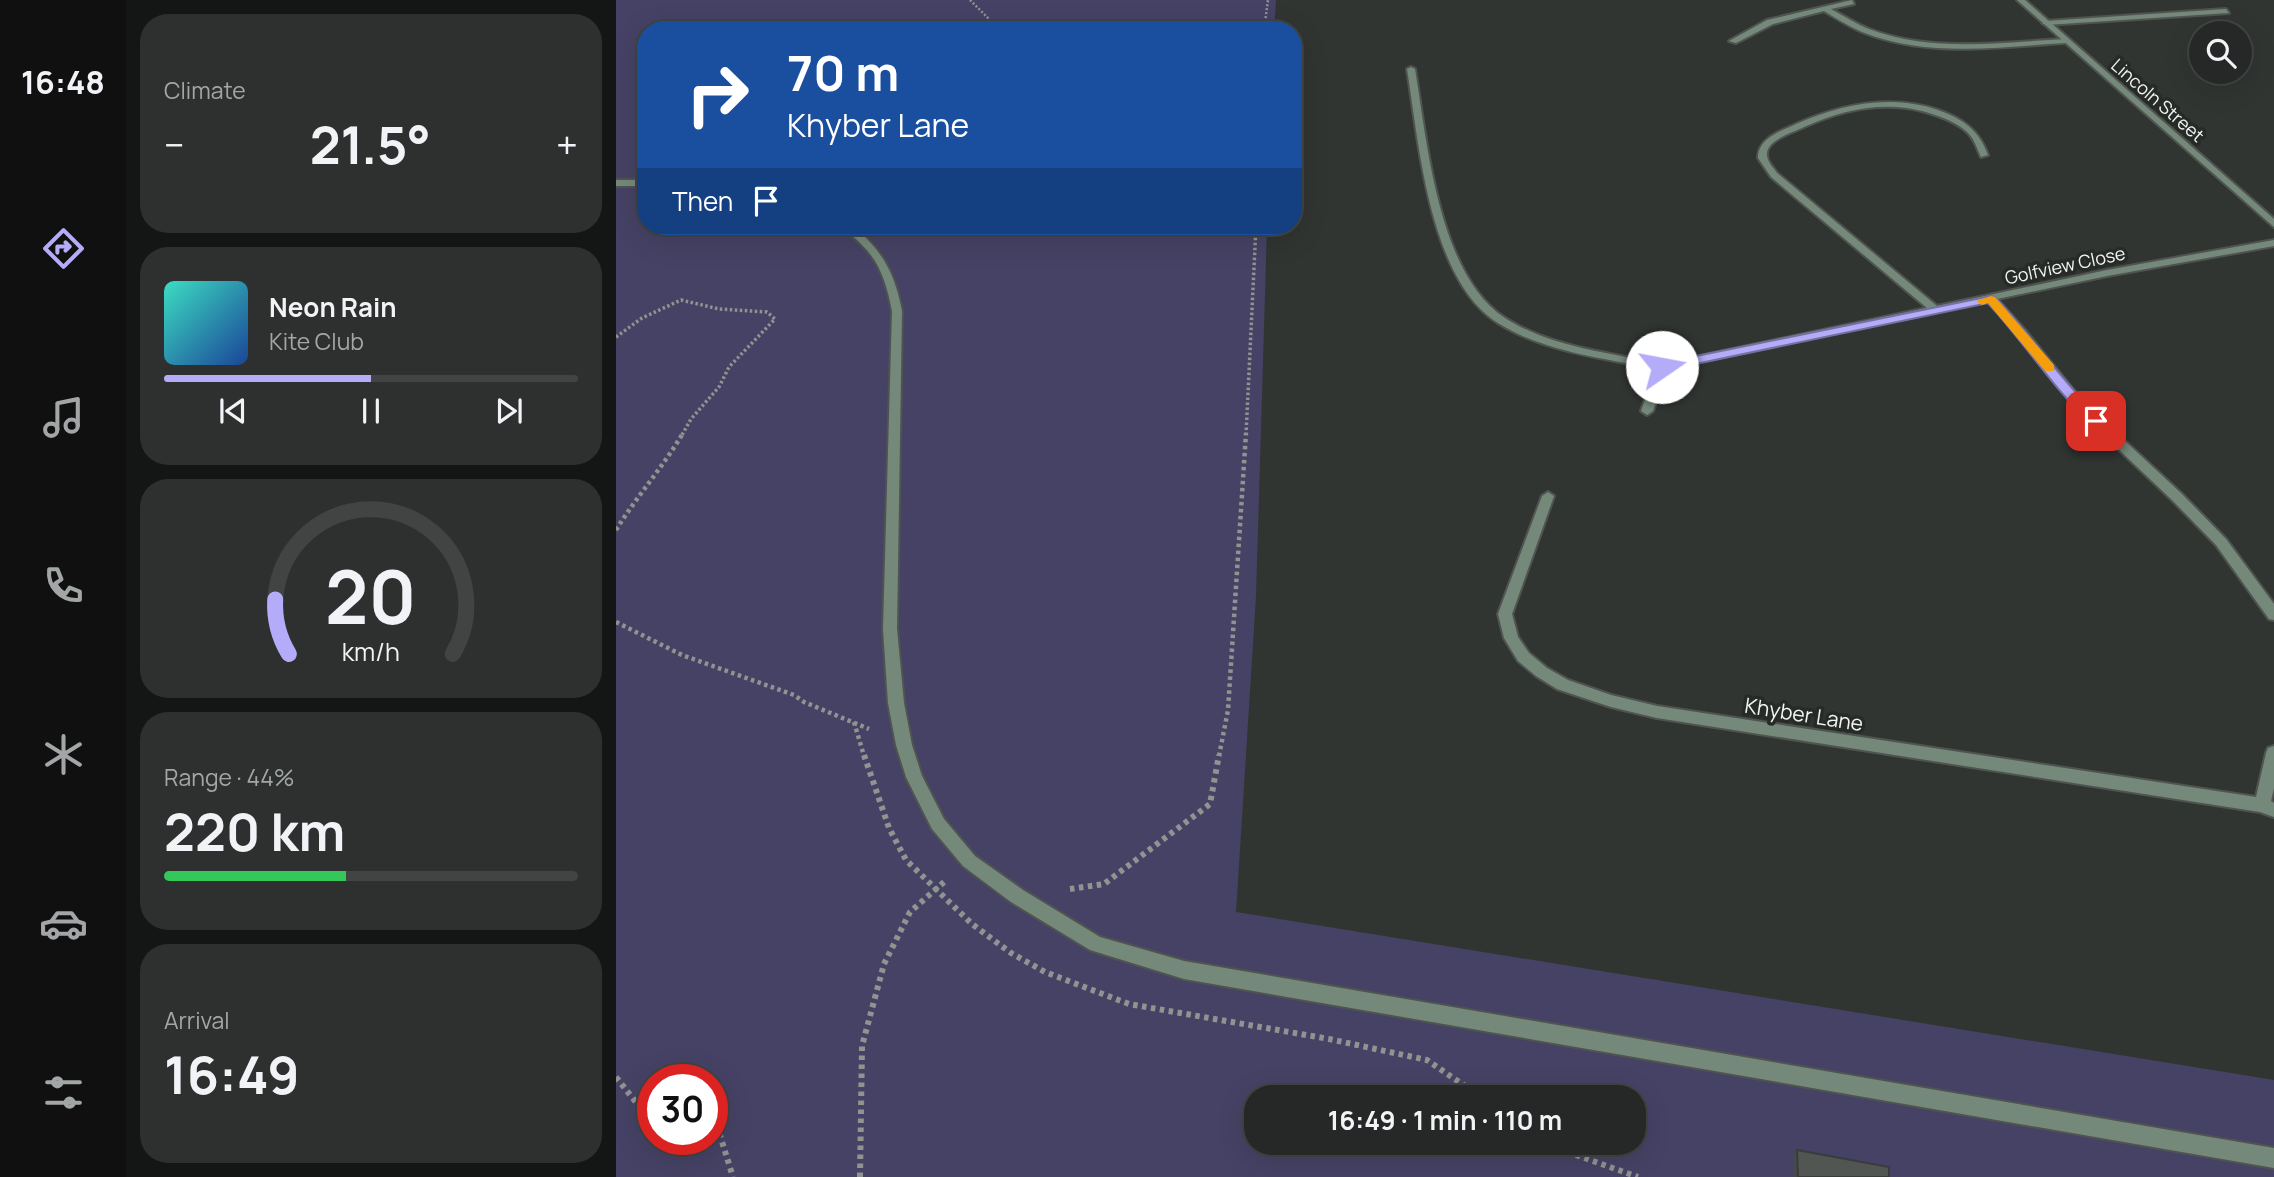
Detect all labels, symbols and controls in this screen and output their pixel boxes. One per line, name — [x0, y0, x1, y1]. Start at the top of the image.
map controls — [2189, 21, 2252, 84]
button: search — [2189, 21, 2252, 84]
text: 70 m — [787, 39, 899, 106]
icon: right — [672, 49, 763, 140]
street label: Lincoln Street — [2106, 53, 2210, 147]
text: 16:48 — [21, 60, 105, 104]
text: Climate — [164, 74, 246, 106]
text: Khyber Lane — [787, 103, 969, 147]
text: 21.5° — [310, 109, 431, 180]
text: − — [164, 118, 185, 170]
text: + — [556, 118, 578, 170]
icon: arrive — [747, 182, 785, 220]
text: Then — [672, 183, 733, 219]
icon: directions — [39, 224, 88, 273]
street label: Golfview Close — [2003, 241, 2127, 289]
text: Neon Rain — [269, 289, 397, 325]
text: Kite Club — [269, 325, 364, 357]
position arrow — [1625, 330, 1699, 404]
pin — [2066, 391, 2126, 451]
icon: previous — [214, 392, 252, 430]
icon: pause — [352, 392, 390, 430]
icon: next — [490, 392, 528, 430]
icon: music — [39, 393, 88, 442]
icon: arrive — [2077, 402, 2115, 440]
text: 20 — [325, 547, 417, 647]
icon: phone — [39, 561, 88, 610]
text: km/h — [342, 634, 400, 669]
street label: Khyber Lane — [1743, 691, 1865, 737]
icon: climate — [39, 730, 88, 779]
text: Range · 44% — [164, 761, 295, 793]
text: 220 km — [164, 796, 345, 867]
icon: car — [39, 899, 88, 948]
text: Arrival — [164, 1004, 230, 1036]
text: 16:49 — [164, 1039, 300, 1110]
speed limit sign: 30 — [637, 1064, 728, 1155]
icon: filters — [39, 1068, 88, 1117]
text: 16:49 · 1 min · 110 m — [1328, 1102, 1562, 1138]

